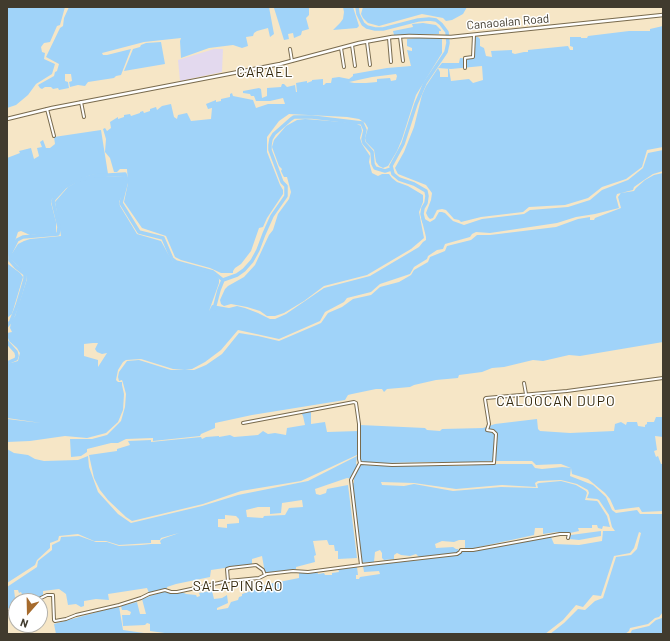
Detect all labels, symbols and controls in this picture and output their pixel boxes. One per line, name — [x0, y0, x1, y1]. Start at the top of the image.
street label: Canaoalan Road — [466, 11, 550, 33]
district label: CARAEL — [237, 64, 293, 80]
district label: CALOOCAN DUPO — [496, 393, 616, 409]
district label: SALAPINGAO — [193, 578, 283, 594]
north arrow — [8, 593, 48, 633]
text: N — [18, 616, 30, 631]

